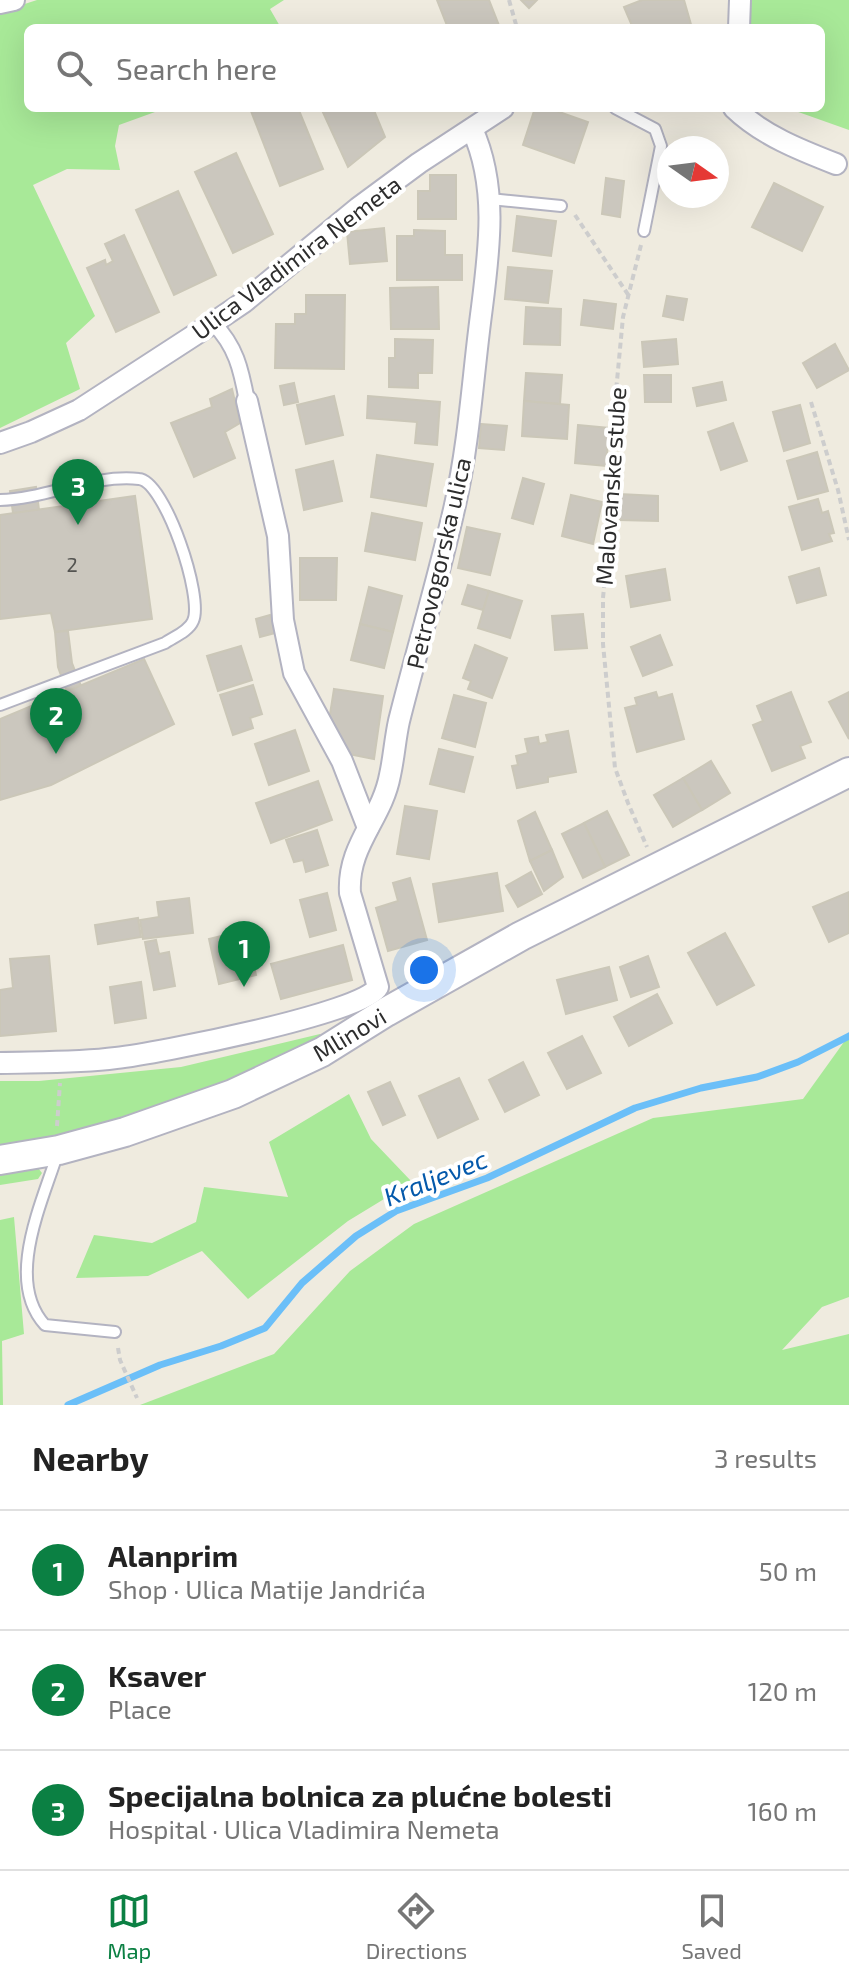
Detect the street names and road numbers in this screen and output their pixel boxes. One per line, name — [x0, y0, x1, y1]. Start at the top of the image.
street label: Ulica Vladimira Nemeta — [186, 169, 406, 345]
street label: Malovanske stube — [589, 386, 631, 586]
street label: Petrovogorska ulica — [400, 454, 476, 672]
street label: Mlinovi — [307, 1001, 391, 1067]

